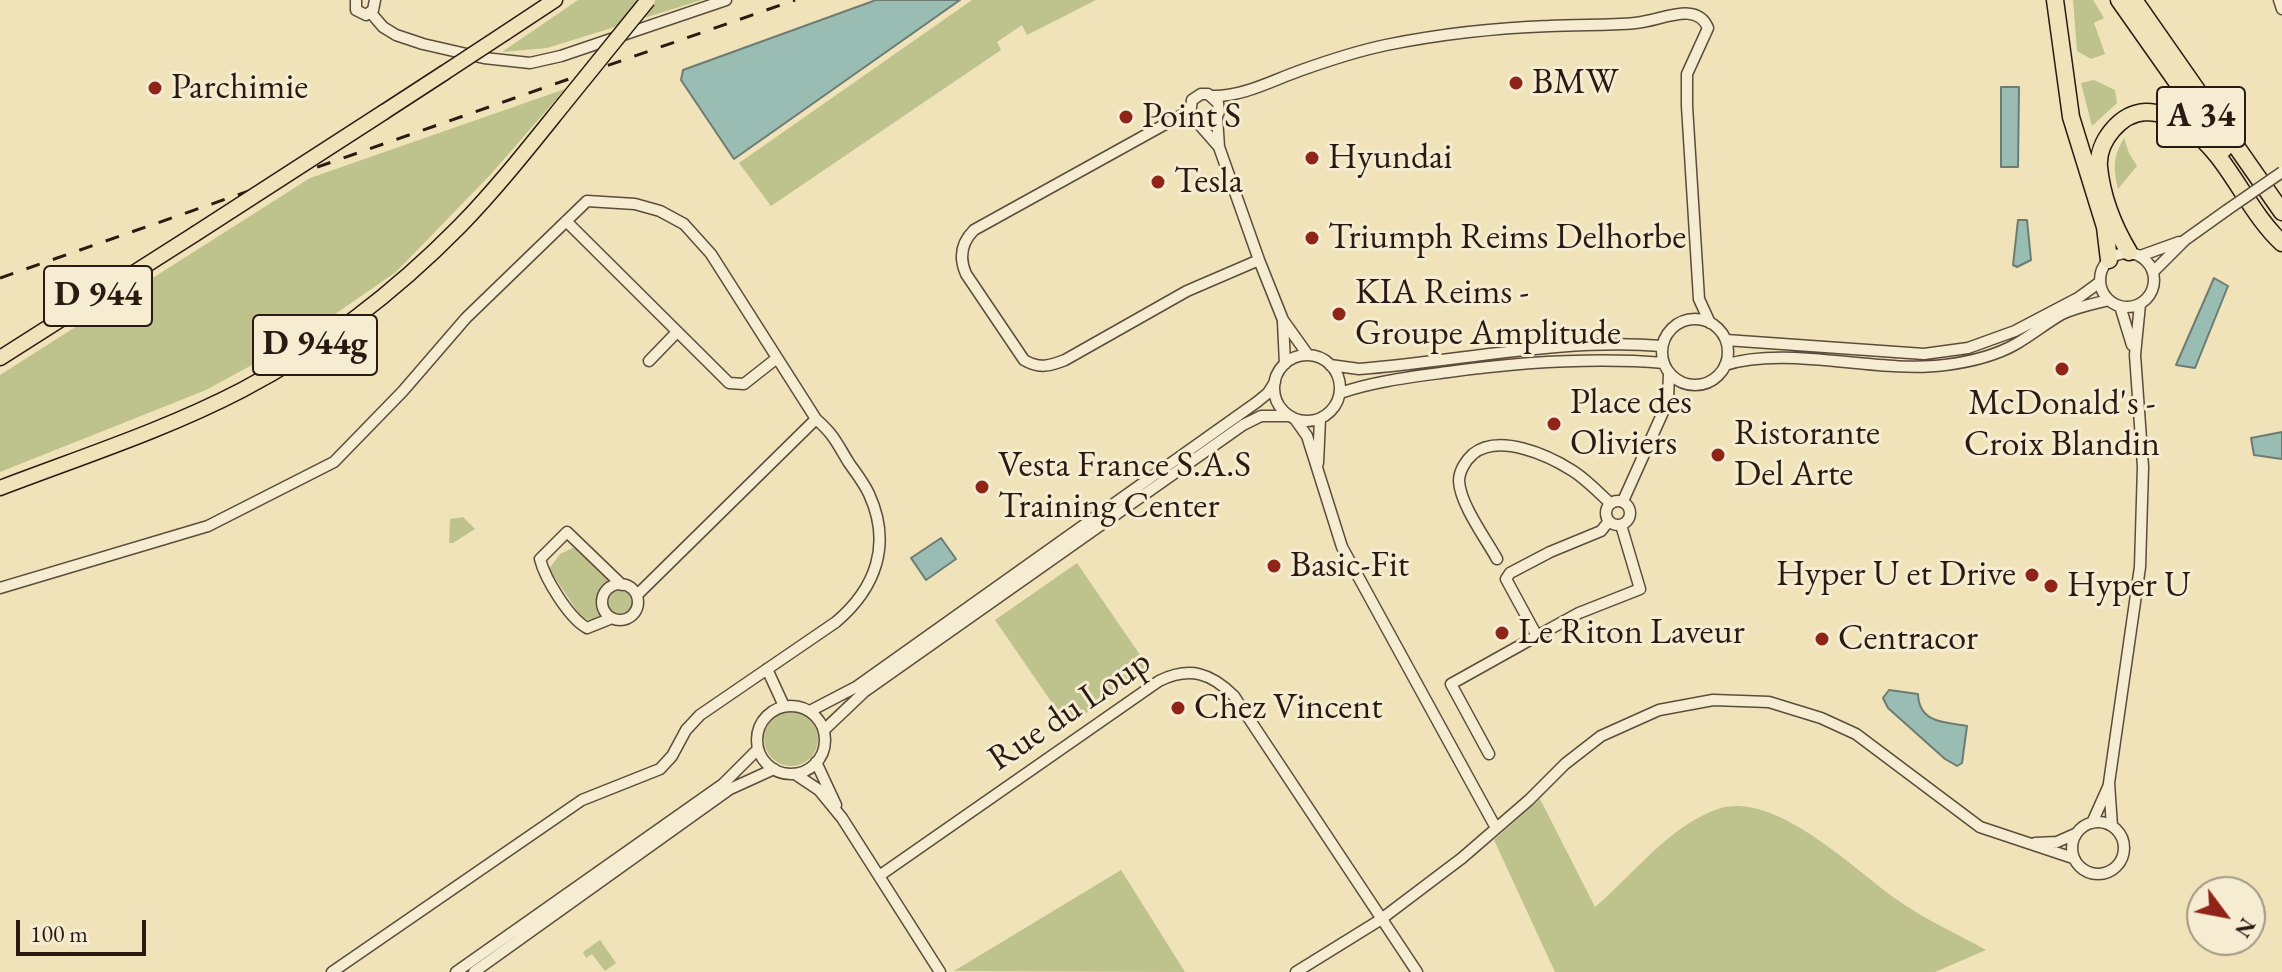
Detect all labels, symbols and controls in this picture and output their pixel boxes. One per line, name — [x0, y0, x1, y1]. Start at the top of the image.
place label: BMW — [1532, 61, 1619, 105]
place label: Parchimie — [171, 66, 308, 110]
marker: BMW — [1507, 74, 1525, 92]
marker: Parchimie — [146, 79, 164, 97]
road number: A 34 — [2157, 87, 2245, 147]
place label: Point S — [1142, 95, 1241, 139]
marker: Point S — [1117, 108, 1135, 126]
place label: Hyundai — [1328, 136, 1452, 180]
marker: Hyundai — [1303, 149, 1321, 167]
place label: Tesla — [1174, 160, 1243, 204]
marker: Tesla — [1149, 173, 1167, 191]
place label: Triumph Reims Delhorbe — [1328, 216, 1686, 260]
marker: Triumph Reims Delhorbe — [1303, 229, 1321, 247]
road number: D 944 — [44, 266, 152, 326]
place label: KIA Reims - Groupe Amplitude — [1355, 271, 1621, 356]
marker: KIA Reims - Groupe Amplitude — [1330, 305, 1348, 323]
road number: D 944g — [253, 315, 377, 375]
marker: McDonald's - Croix Blandin — [2053, 360, 2071, 378]
place label: Place des Oliviers — [1570, 381, 1692, 466]
place label: McDonald's - Croix Blandin — [1964, 382, 2160, 467]
place label: Ristorante Del Arte — [1734, 412, 1880, 497]
marker: Place des Oliviers — [1545, 415, 1563, 433]
place label: Vesta France S.A.S Training Center — [998, 444, 1251, 529]
marker: Ristorante Del Arte — [1709, 446, 1727, 464]
marker: Vesta France S.A.S Training Center — [973, 478, 991, 496]
place label: Basic-Fit — [1290, 544, 1409, 588]
place label: Hyper U et Drive — [1776, 553, 2016, 597]
marker: Basic-Fit — [1265, 557, 1283, 575]
place label: Hyper U — [2067, 564, 2190, 608]
marker: Hyper U et Drive — [2023, 566, 2041, 584]
marker: Hyper U — [2042, 577, 2060, 595]
place label: Le Riton Laveur — [1518, 611, 1745, 655]
place label: Centracor — [1838, 617, 1978, 661]
marker: Le Riton Laveur — [1493, 624, 1511, 642]
marker: Centracor — [1813, 630, 1831, 648]
street label: Rue du Loup — [981, 641, 1159, 781]
place label: Chez Vincent — [1194, 686, 1382, 730]
marker: Chez Vincent — [1169, 699, 1187, 717]
north arrow — [2186, 876, 2266, 956]
scale bar — [20, 904, 150, 954]
text: N — [2228, 913, 2262, 943]
text: 100 m — [30, 918, 88, 949]

